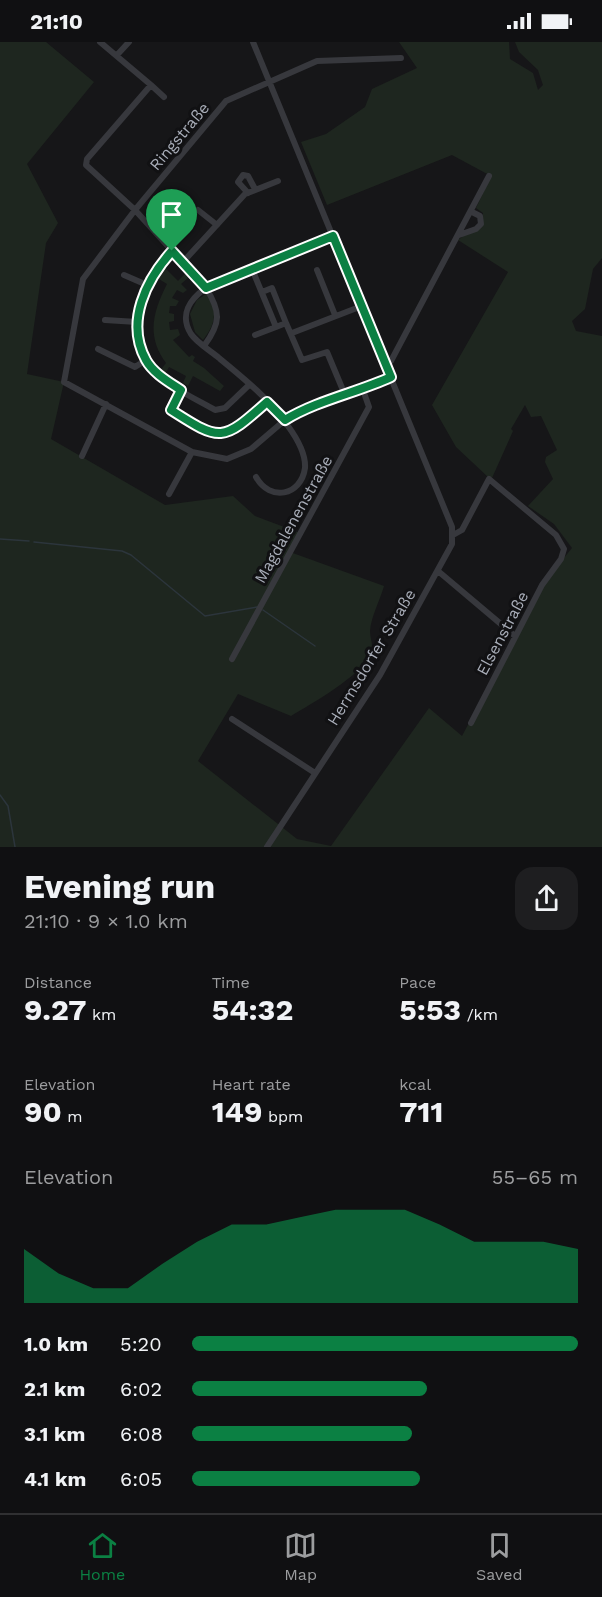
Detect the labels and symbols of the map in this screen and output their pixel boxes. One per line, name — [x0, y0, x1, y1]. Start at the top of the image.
street label: Ringstraße — [145, 98, 213, 174]
pin — [146, 189, 197, 251]
street label: Magdalenenstraße — [250, 452, 336, 586]
street label: Hermsdorfer Straße — [323, 586, 420, 729]
street label: Elsenstraße — [472, 588, 532, 678]

